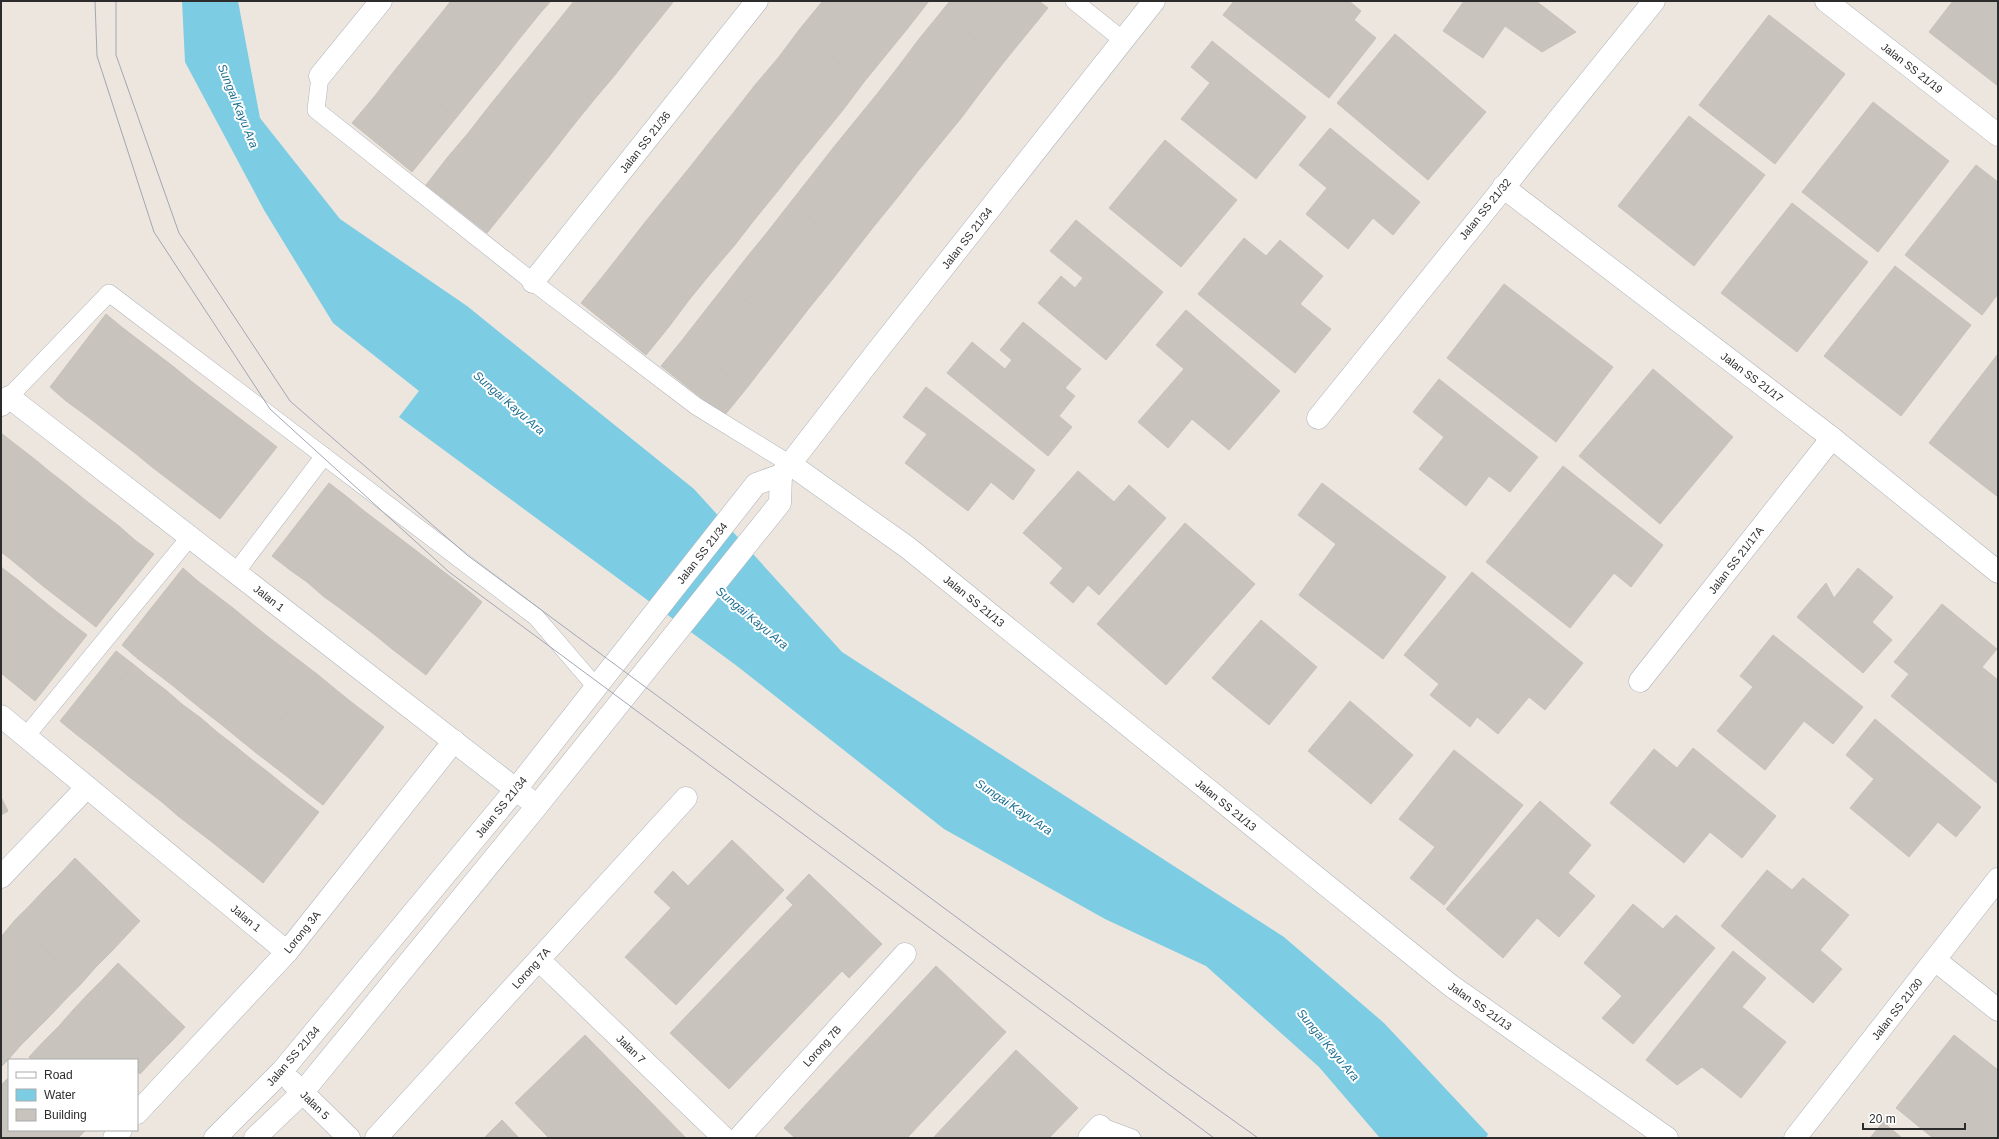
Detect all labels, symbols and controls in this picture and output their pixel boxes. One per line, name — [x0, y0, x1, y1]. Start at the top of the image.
street label: Jalan SS 21/19 — [1879, 40, 1945, 96]
water label: Sungai Kayu Ara — [215, 62, 261, 150]
street label: Jalan SS 21/36 — [617, 109, 673, 175]
street label: Jalan SS 21/32 — [1457, 176, 1513, 242]
street label: Jalan SS 21/34 — [939, 205, 995, 271]
street label: Jalan SS 21/17 — [1719, 350, 1785, 404]
water label: Sungai Kayu Ara — [471, 368, 548, 438]
street label: Jalan SS 21/34 — [674, 520, 730, 586]
street label: Jalan SS 21/17A — [1706, 523, 1766, 596]
street label: Jalan SS 21/13 — [941, 573, 1007, 629]
street label: Jalan 1 — [251, 582, 287, 614]
water label: Sungai Kayu Ara — [713, 584, 791, 652]
street label: Jalan SS 21/34 — [473, 774, 529, 840]
water label: Sungai Kayu Ara — [973, 776, 1055, 838]
street label: Jalan SS 21/13 — [1193, 777, 1259, 833]
street label: Jalan 1 — [229, 902, 263, 934]
street label: Lorong 3A — [281, 908, 323, 956]
street label: Lorong 7A — [510, 945, 553, 991]
street label: Jalan SS 21/30 — [1869, 976, 1925, 1042]
street label: Jalan SS 21/13 — [1446, 980, 1514, 1032]
water label: Sungai Kayu Ara — [1294, 1006, 1362, 1084]
street label: Lorong 7B — [801, 1023, 843, 1069]
street label: Jalan SS 21/34 — [264, 1024, 322, 1088]
street label: Jalan 7 — [614, 1032, 648, 1066]
legend — [8, 1059, 138, 1131]
text: Road — [44, 1068, 73, 1082]
text: Water — [44, 1088, 76, 1102]
street label: Jalan 5 — [298, 1088, 332, 1122]
scale bar — [1863, 1105, 1965, 1131]
text: Building — [44, 1108, 87, 1122]
text: 20 m — [1869, 1112, 1896, 1126]

